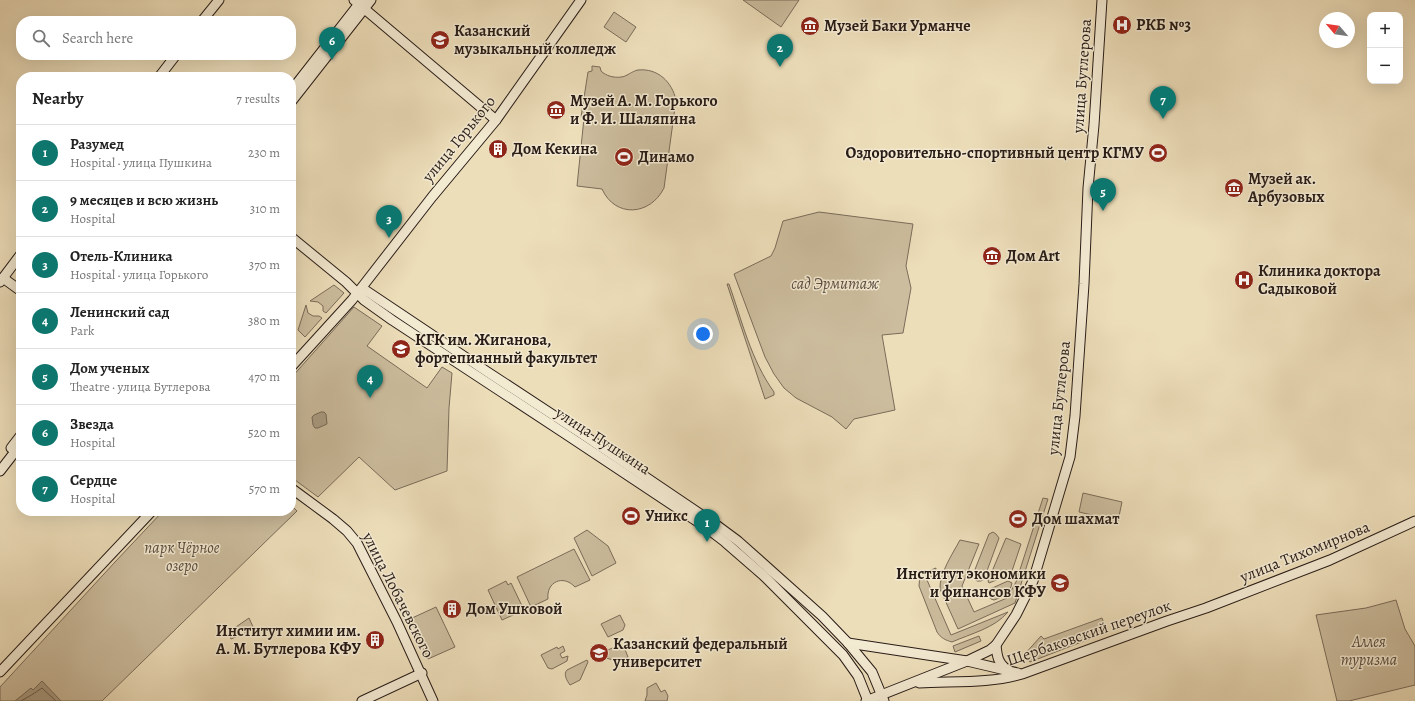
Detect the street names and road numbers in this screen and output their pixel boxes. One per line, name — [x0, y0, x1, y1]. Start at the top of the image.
street label: улица Бутлерова — [1067, 17, 1097, 135]
street label: улица Горького — [417, 91, 501, 188]
street label: улица Бутлерова — [1042, 339, 1076, 457]
street label: улица Пушкина — [550, 401, 655, 480]
street label: улица Тихомирнова — [1236, 516, 1374, 588]
street label: улица Лобачевского — [356, 527, 439, 662]
street label: Щербаковский переулок — [1004, 595, 1174, 671]

